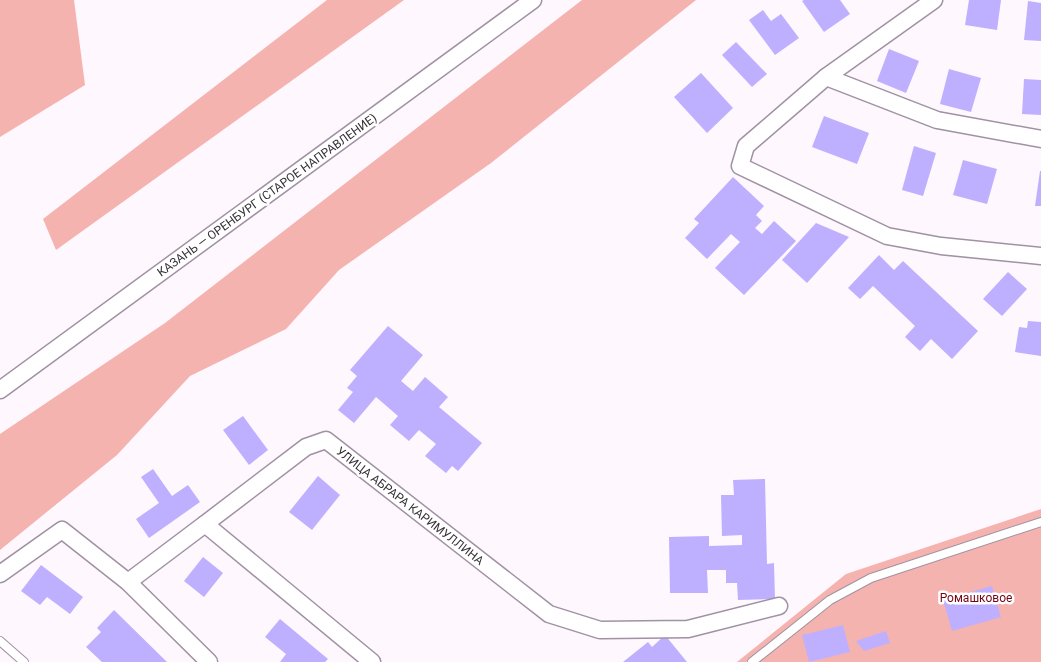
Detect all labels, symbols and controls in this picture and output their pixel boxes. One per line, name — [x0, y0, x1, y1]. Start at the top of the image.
street label: КАЗАНЬ — ОРЕНБУРГ (СТАРОЕ НАПРАВЛЕНИЕ) — [155, 111, 379, 279]
street label: УЛИЦА АБРАРА КАРИМУЛЛИНА — [334, 444, 487, 568]
park label: Ромашковое — [940, 591, 1012, 605]

